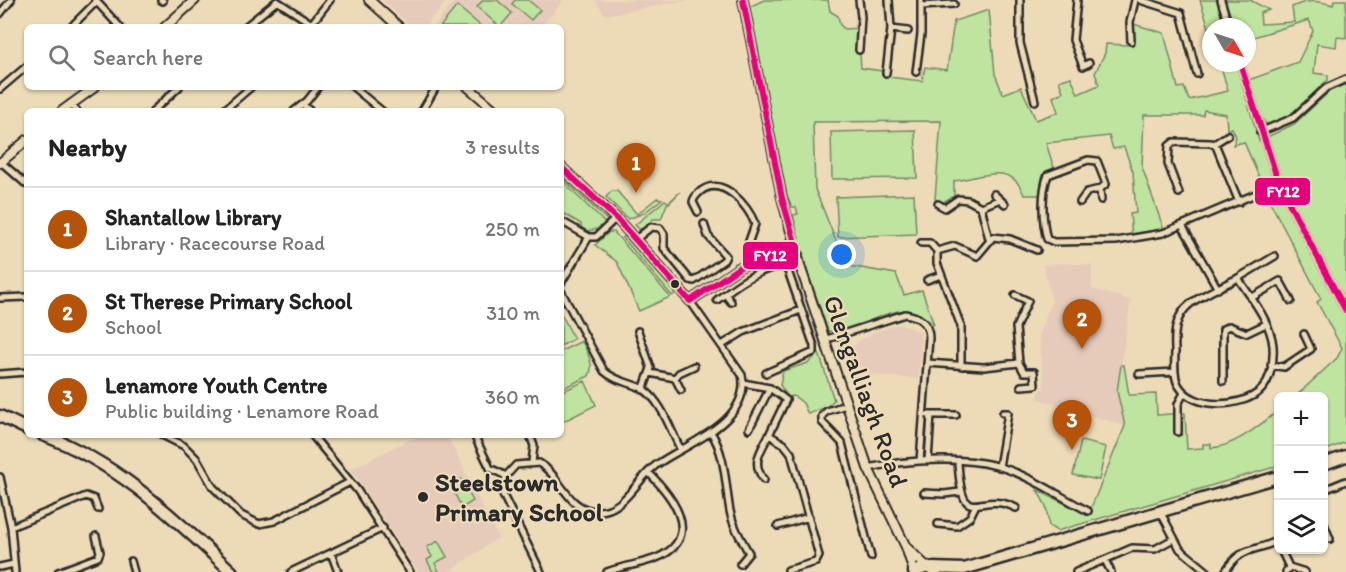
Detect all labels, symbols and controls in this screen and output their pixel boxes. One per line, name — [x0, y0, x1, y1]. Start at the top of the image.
north arrow — [1202, 18, 1256, 72]
search box — [24, 24, 564, 90]
icon: search — [45, 41, 78, 74]
text: Search here — [93, 44, 203, 71]
text: Nearby — [48, 131, 127, 163]
text: 3 results — [465, 135, 540, 159]
pin: 1 — [616, 144, 656, 193]
line badge: FY12 — [1254, 177, 1311, 206]
text: FY12 — [1266, 182, 1300, 201]
text: Shantallow Library — [105, 204, 281, 231]
text: 1 — [63, 217, 72, 241]
text: 250 m — [485, 217, 540, 241]
text: Library · Racecourse Road — [105, 231, 325, 255]
your location — [827, 240, 856, 269]
line badge: FY12 — [742, 241, 799, 270]
text: FY12 — [753, 246, 787, 265]
unlabelled marker — [669, 278, 681, 290]
text: St Therese Primary School — [105, 288, 352, 315]
street label: Glengalliagh Road — [816, 291, 916, 491]
pin: 2 — [1062, 300, 1102, 349]
text: 2 — [62, 301, 73, 325]
text: 310 m — [486, 301, 540, 325]
text: School — [105, 315, 162, 339]
text: Lenamore Youth Centre — [105, 372, 327, 399]
text: 3 — [62, 385, 73, 409]
text: 360 m — [485, 385, 540, 409]
map controls — [1274, 392, 1328, 554]
button: + — [1274, 392, 1328, 446]
text: Public building · Lenamore Road — [105, 399, 379, 423]
pin: 3 — [1052, 400, 1092, 450]
button: − — [1274, 446, 1328, 500]
place label: Steelstown Primary School — [435, 466, 604, 528]
marker: Steelstown Primary School — [416, 490, 430, 504]
button: layers — [1274, 500, 1328, 554]

